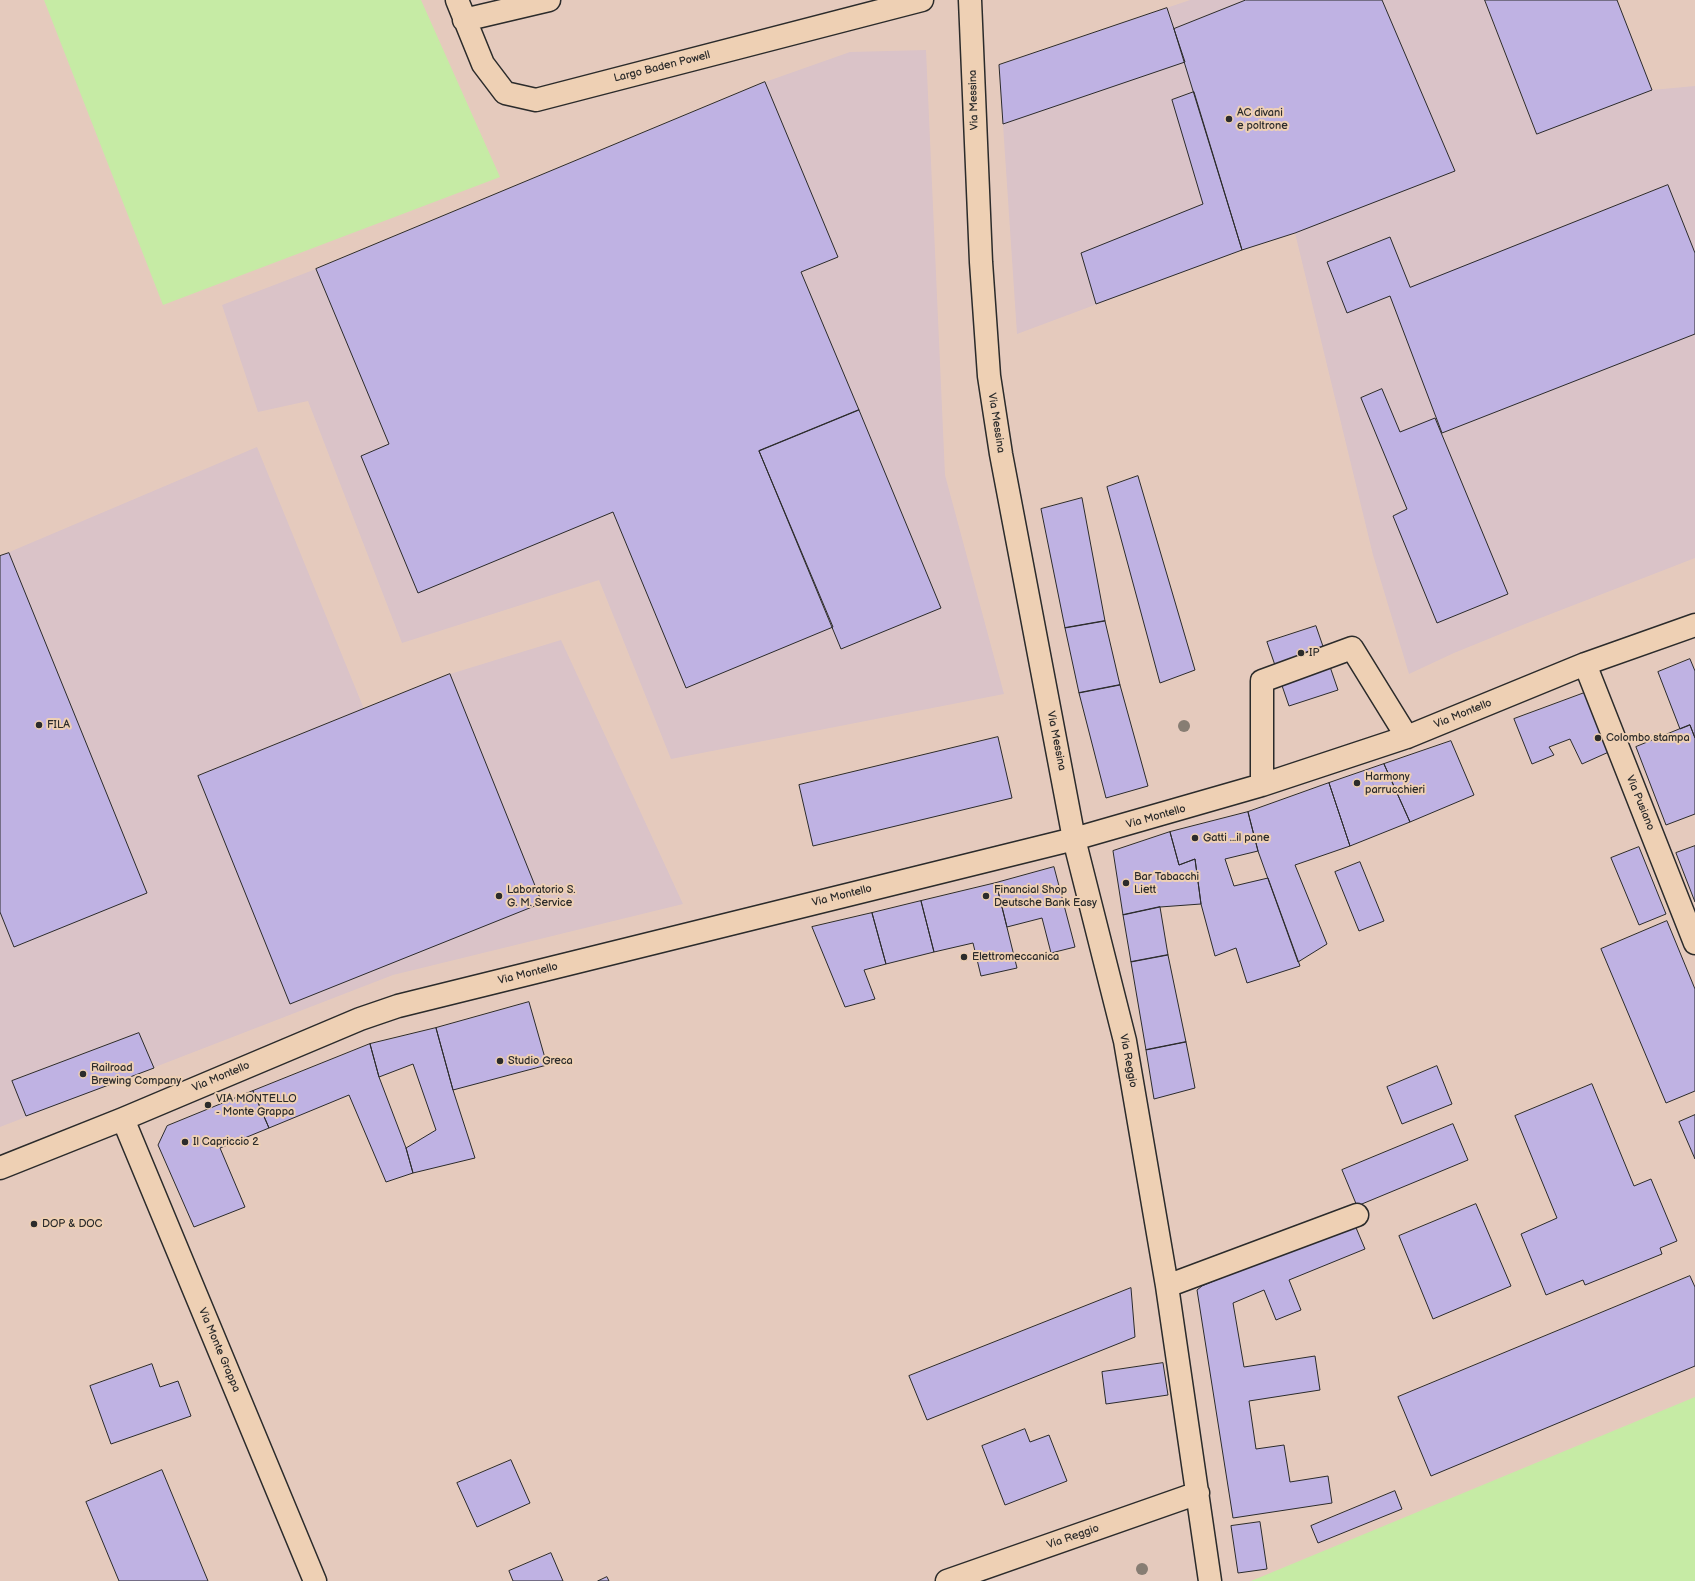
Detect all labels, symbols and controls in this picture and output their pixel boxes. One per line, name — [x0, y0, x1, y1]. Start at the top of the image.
street label: Largo Baden Powell — [613, 49, 711, 85]
street label: Via Messina — [966, 70, 982, 130]
place label: AC divani e poltrone — [1237, 106, 1288, 132]
marker: AC divani e poltrone — [1224, 114, 1234, 124]
street label: Via Messina — [985, 392, 1007, 454]
place label: IP — [1309, 646, 1319, 660]
marker: IP — [1296, 648, 1306, 658]
street label: Via Montello — [1432, 696, 1494, 732]
street label: Via Messina — [1044, 710, 1068, 772]
place label: FILA — [47, 718, 70, 732]
marker: FILA — [34, 720, 44, 730]
place label: Colombo stampa — [1606, 731, 1690, 745]
marker: Colombo stampa — [1593, 733, 1603, 743]
place label: Harmony parrucchieri — [1365, 770, 1425, 796]
street label: Via Pusiano — [1623, 773, 1657, 833]
marker: Harmony parrucchieri — [1352, 778, 1362, 788]
street label: Via Montello — [1125, 802, 1187, 832]
place label: Gatti ...il pane — [1203, 831, 1270, 845]
marker: Gatti ...il pane — [1190, 833, 1200, 843]
place label: Bar Tabacchi Liett — [1134, 870, 1199, 896]
marker: Bar Tabacchi Liett — [1121, 878, 1131, 888]
street label: Via Montello — [811, 882, 873, 910]
place label: Laboratorio S. G. M. Service — [507, 883, 575, 909]
place label: Financial Shop Deutsche Bank Easy — [994, 883, 1097, 909]
marker: Laboratorio S. G. M. Service — [494, 891, 504, 901]
marker: Financial Shop Deutsche Bank Easy — [981, 891, 991, 901]
place label: Elettromeccanica — [972, 950, 1059, 964]
marker: Elettromeccanica — [959, 952, 969, 962]
street label: Via Montello — [497, 960, 559, 988]
street label: Via Reggio — [1116, 1033, 1140, 1089]
place label: Studio Greca — [508, 1054, 573, 1068]
marker: Studio Greca — [495, 1056, 505, 1066]
street label: Via Montello — [190, 1059, 252, 1095]
place label: Railroad Brewing Company — [91, 1061, 181, 1087]
marker: Railroad Brewing Company — [78, 1069, 88, 1079]
place label: VIA MONTELLO ‐ Monte Grappa — [216, 1092, 297, 1118]
marker: VIA MONTELLO ‐ Monte Grappa — [203, 1100, 213, 1110]
place label: Il Capriccio 2 — [193, 1135, 259, 1149]
marker: Il Capriccio 2 — [180, 1137, 190, 1147]
place label: DOP & DOC — [42, 1217, 102, 1231]
marker: DOP & DOC — [29, 1219, 39, 1229]
street label: Via Monte Grappa — [195, 1306, 243, 1394]
street label: Via Reggio — [1045, 1522, 1101, 1552]

